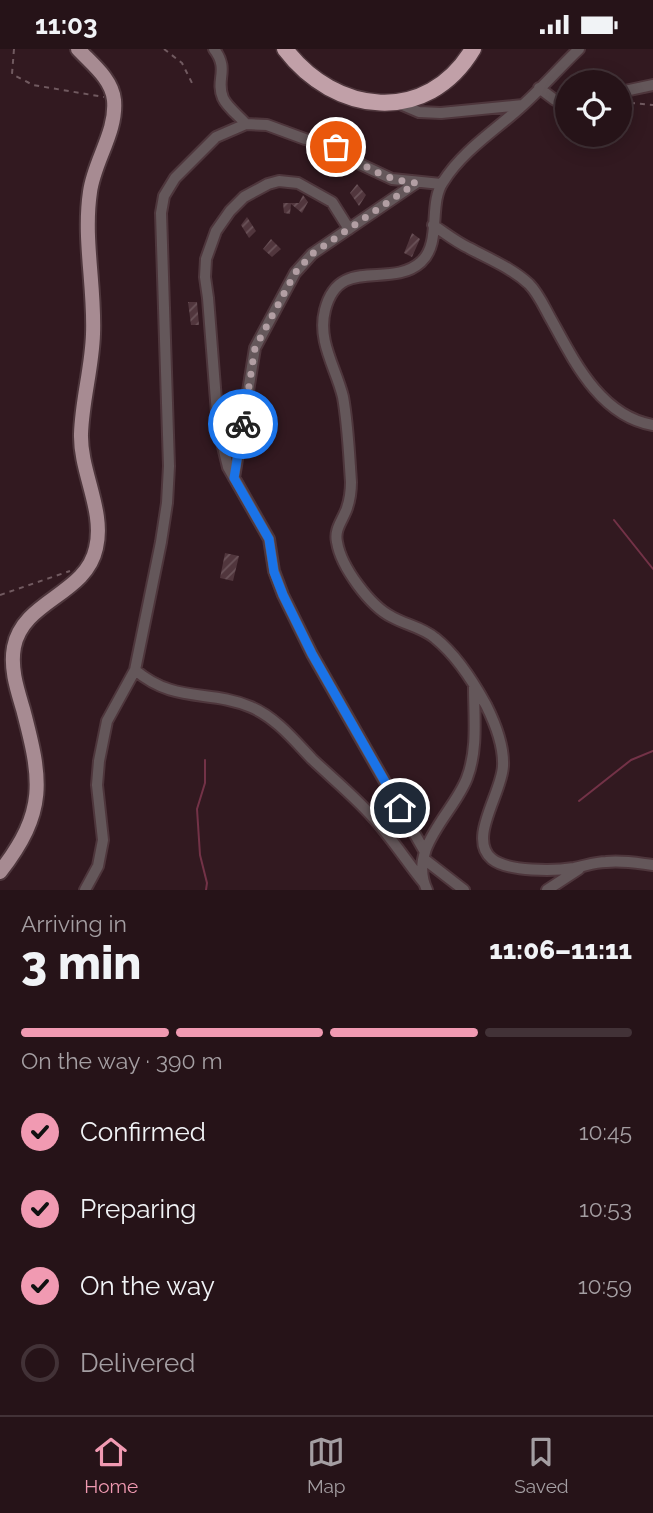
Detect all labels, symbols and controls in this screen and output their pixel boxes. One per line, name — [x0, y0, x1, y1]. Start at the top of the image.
text: 11:03 — [35, 10, 98, 40]
map controls — [555, 70, 632, 147]
button: locate — [555, 70, 632, 147]
pin — [306, 117, 366, 177]
icon: bag — [317, 128, 355, 166]
courier — [208, 389, 278, 459]
icon: bike — [224, 405, 262, 443]
pin — [370, 778, 430, 838]
icon: home — [381, 789, 419, 827]
text: Arriving in — [21, 910, 127, 937]
text: 11:06–11:11 — [489, 935, 632, 965]
text: 3 min — [21, 936, 141, 990]
text: On the way · 390 m — [21, 1047, 223, 1074]
icon: check — [21, 1113, 59, 1151]
text: Confirmed — [80, 1117, 206, 1147]
text: 10:45 — [579, 1118, 632, 1145]
icon: check — [21, 1190, 59, 1228]
text: Preparing — [80, 1194, 196, 1224]
text: 10:53 — [579, 1195, 632, 1222]
icon: check — [21, 1267, 59, 1305]
text: On the way — [80, 1271, 215, 1301]
text: 10:59 — [578, 1272, 632, 1299]
text: Delivered — [80, 1348, 195, 1378]
tab: Home — [84, 1433, 138, 1497]
tab: Map — [307, 1433, 346, 1497]
tab: Saved — [514, 1433, 569, 1497]

